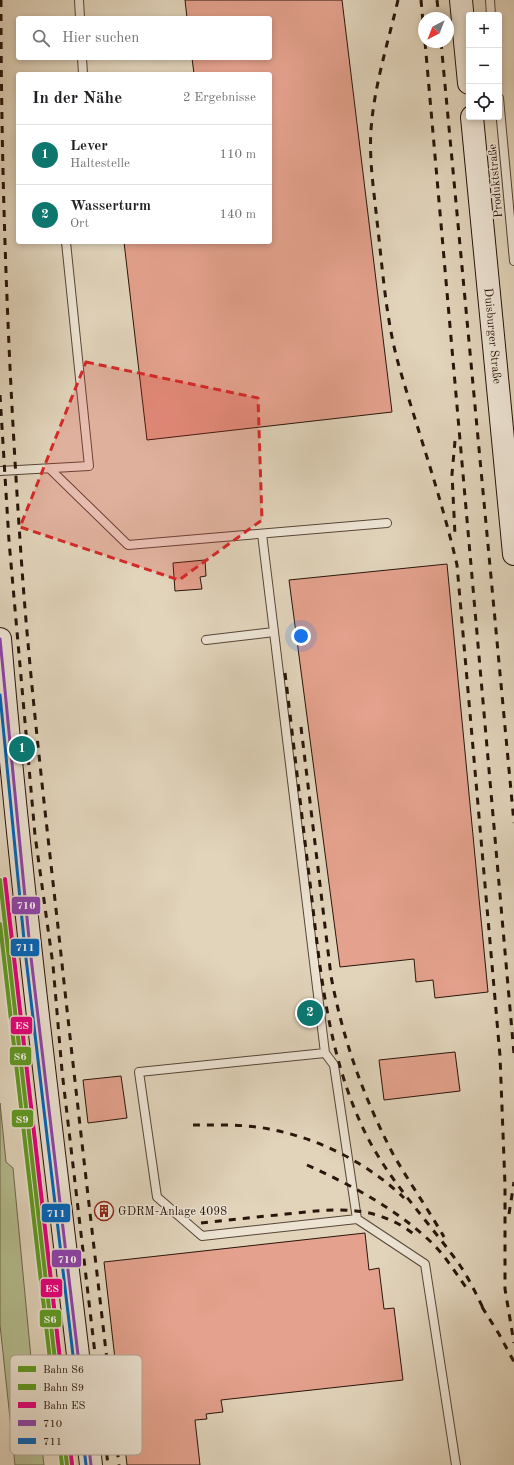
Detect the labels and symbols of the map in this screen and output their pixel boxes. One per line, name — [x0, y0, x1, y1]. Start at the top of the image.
north arrow — [418, 12, 454, 48]
street label: Produktstraße — [487, 143, 505, 218]
street label: Duisburger Straße — [481, 288, 503, 385]
your location — [291, 626, 311, 646]
pin: 1 — [9, 734, 35, 764]
line badge: 710 — [11, 896, 41, 915]
text: 710 — [16, 901, 36, 912]
line badge: 711 — [10, 938, 40, 957]
text: 711 — [15, 943, 35, 954]
pin: 2 — [297, 998, 323, 1028]
line badge: ES — [10, 1016, 33, 1035]
text: ES — [15, 1021, 29, 1032]
line badge: S6 — [9, 1046, 32, 1066]
text: S6 — [13, 1052, 27, 1063]
line badge: S9 — [11, 1109, 34, 1128]
text: S9 — [15, 1115, 29, 1126]
building icon: GDRM-Anlage 4098 — [93, 1200, 115, 1222]
line badge: 711 — [41, 1203, 71, 1223]
place label: GDRM-Anlage 4098 — [118, 1206, 227, 1218]
text: 711 — [46, 1209, 66, 1220]
line badge: 710 — [51, 1249, 82, 1268]
text: 710 — [57, 1255, 77, 1266]
line badge: ES — [40, 1278, 63, 1298]
text: ES — [45, 1284, 59, 1295]
line badge: S6 — [39, 1309, 62, 1328]
text: S6 — [43, 1315, 57, 1326]
legend — [10, 1355, 142, 1455]
text: Bahn S6 — [43, 1365, 84, 1376]
text: Bahn S9 — [43, 1383, 84, 1394]
text: Bahn ES — [43, 1401, 86, 1412]
text: 710 — [43, 1419, 62, 1430]
text: 711 — [43, 1437, 62, 1448]

